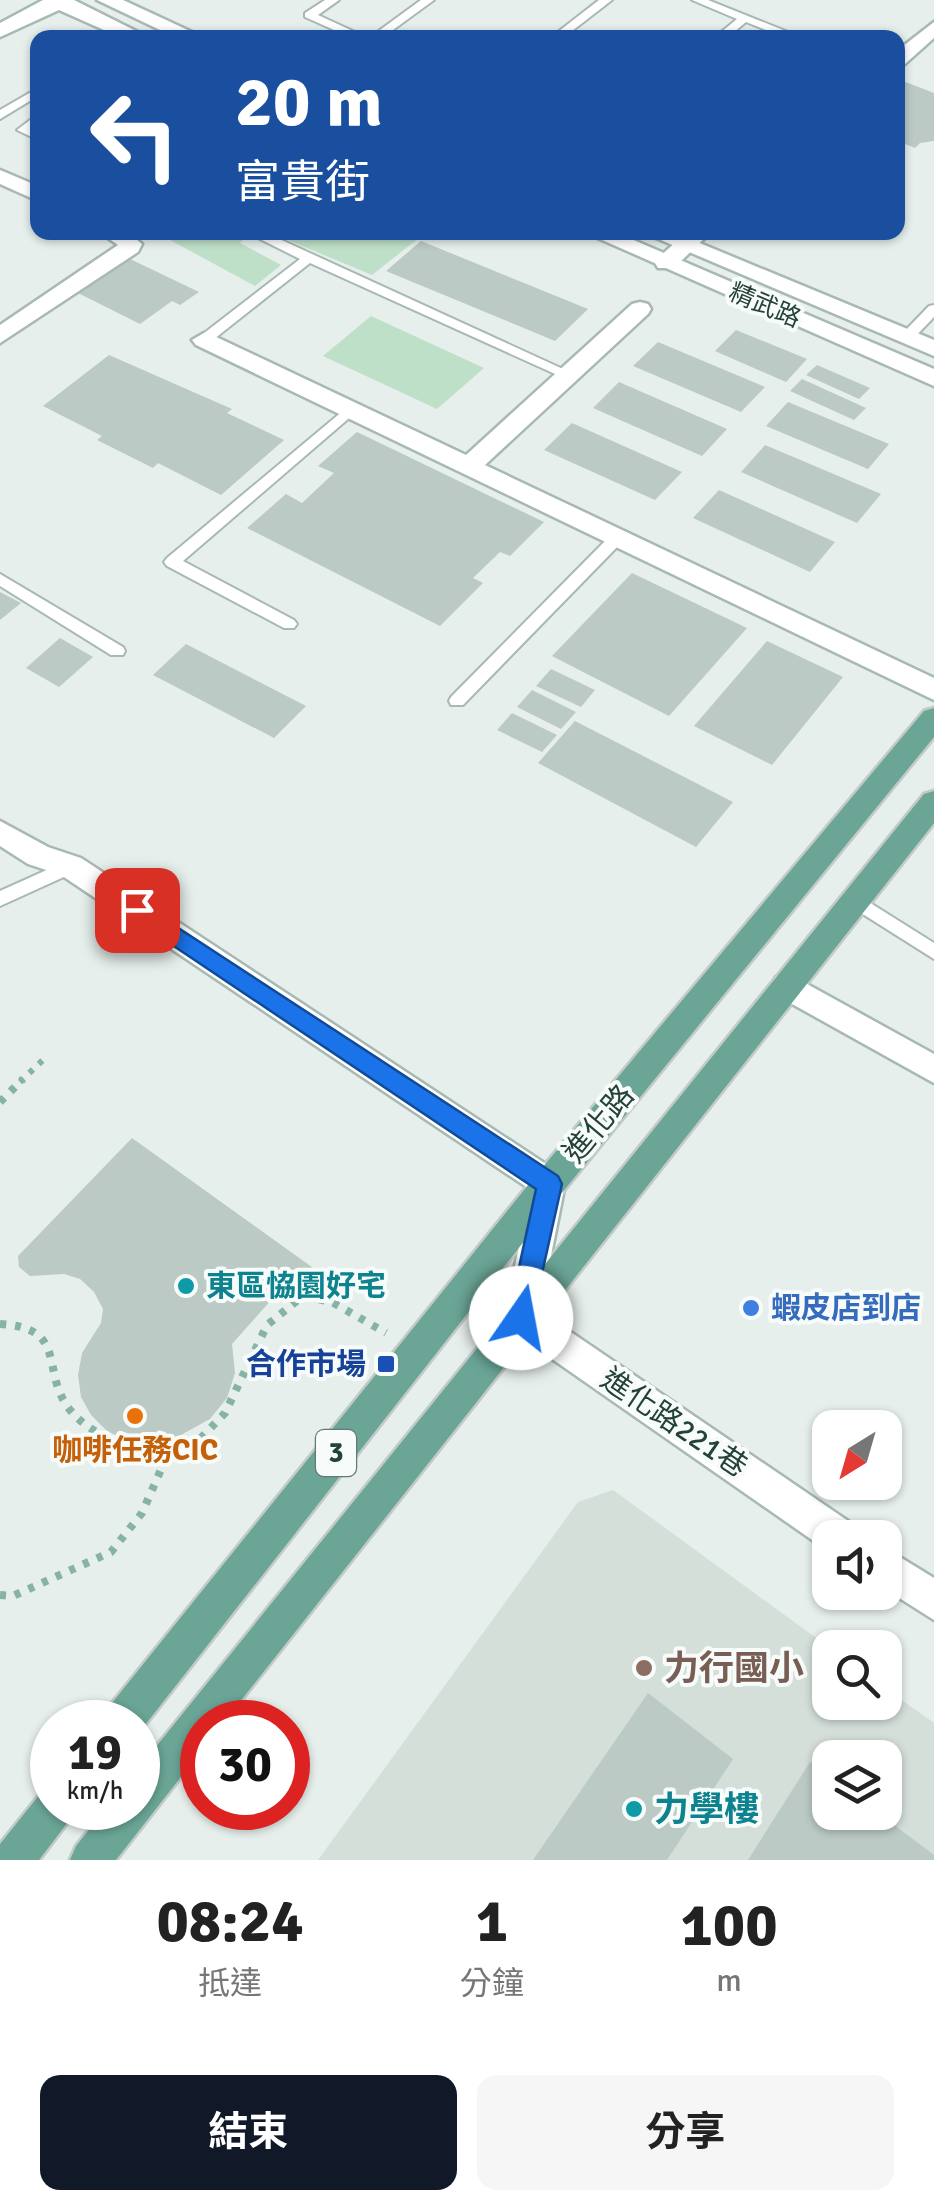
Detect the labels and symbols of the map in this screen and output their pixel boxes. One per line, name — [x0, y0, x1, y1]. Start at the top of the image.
street label: 精武路 — [724, 276, 806, 334]
pin — [95, 868, 180, 953]
street label: 進化路 — [556, 1078, 642, 1170]
position arrow — [469, 1266, 573, 1370]
place label: 東區恊園好宅 — [206, 1268, 386, 1305]
marker: 東區恊園好宅 — [175, 1275, 197, 1297]
place label: 蝦皮店到店 — [771, 1290, 921, 1327]
marker: 蝦皮店到店 — [740, 1297, 762, 1319]
place label: 合作市場 — [246, 1346, 366, 1383]
marker: 合作市場 — [375, 1353, 397, 1375]
street label: 進化路221巷 — [594, 1361, 754, 1485]
marker: 咖啡任務CIC — [124, 1405, 146, 1427]
north arrow — [812, 1410, 902, 1500]
road number: 3 — [316, 1430, 356, 1476]
place label: 咖啡任務CIC — [52, 1432, 218, 1469]
place label: 力行國小 — [664, 1647, 804, 1690]
marker: 力行國小 — [633, 1657, 655, 1679]
speed limit sign: 30 — [180, 1700, 310, 1830]
place label: 力學樓 — [654, 1788, 759, 1831]
marker: 力學樓 — [623, 1798, 645, 1820]

